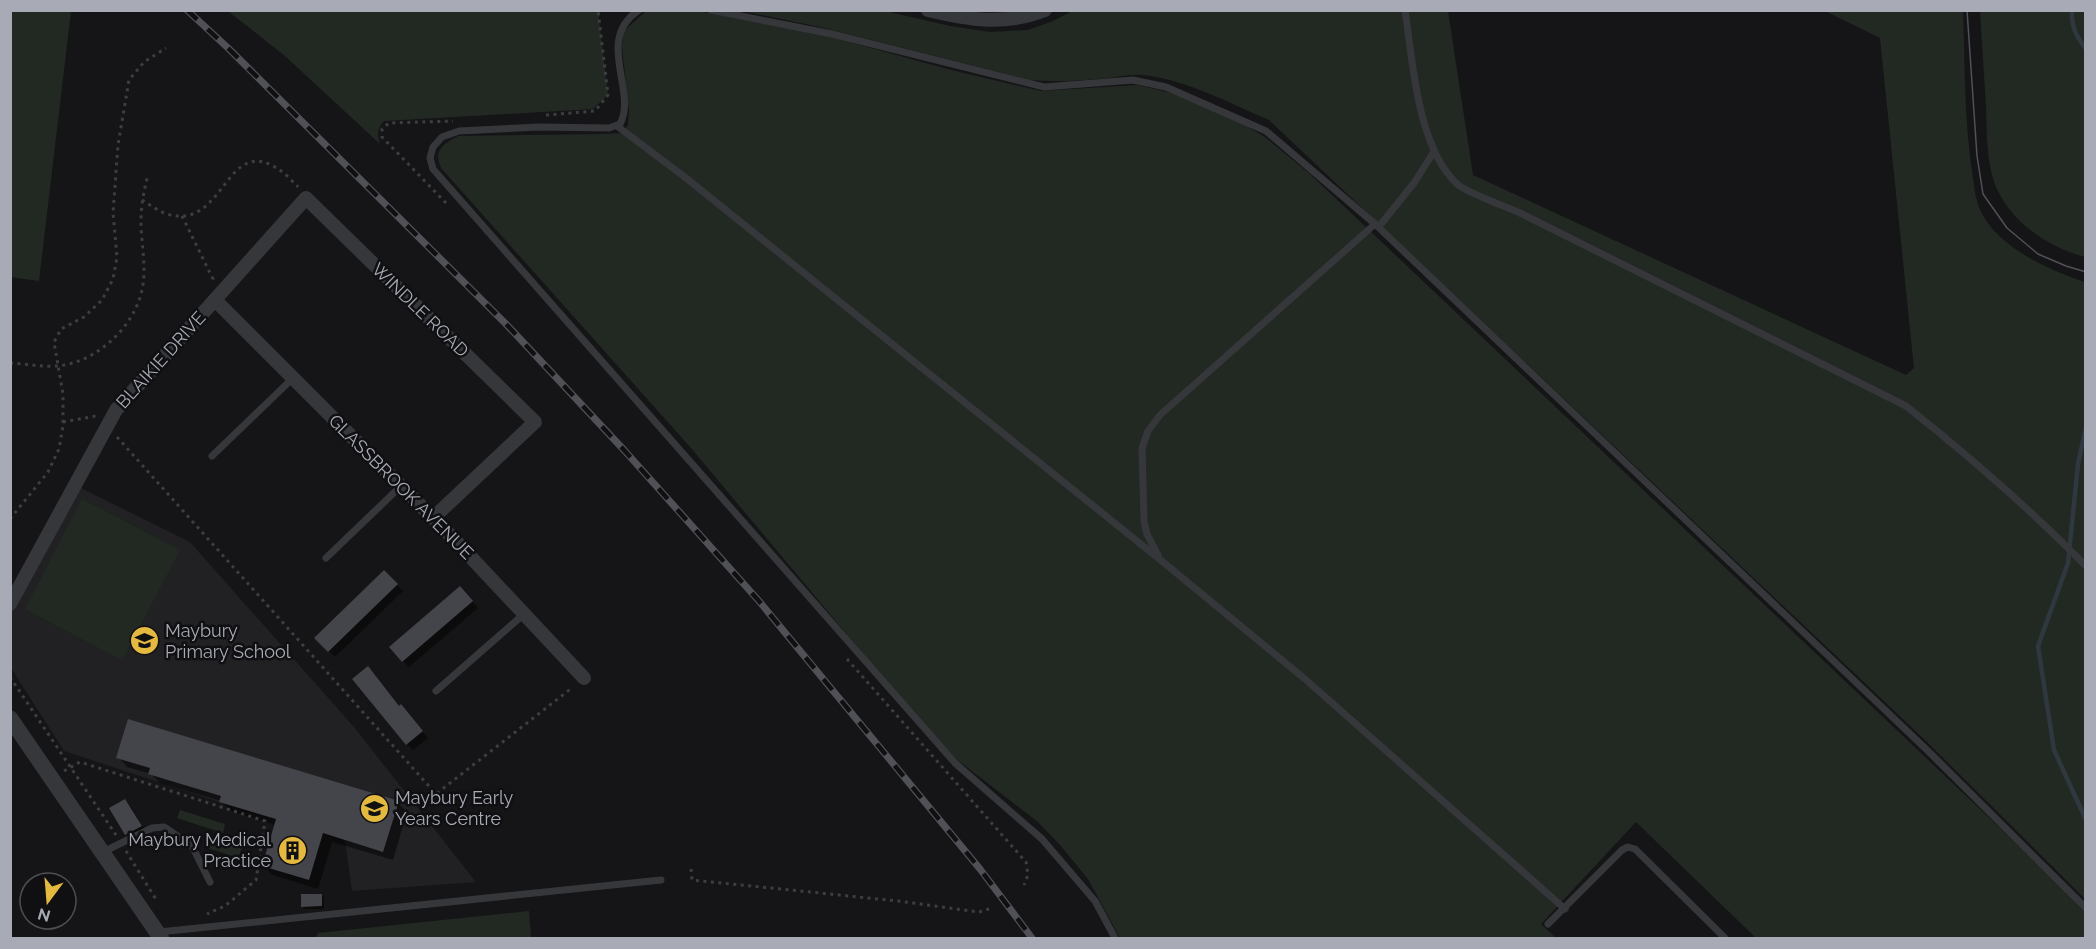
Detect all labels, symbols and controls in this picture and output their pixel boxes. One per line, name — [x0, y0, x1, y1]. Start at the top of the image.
street label: WINDLE ROAD — [368, 258, 473, 361]
street label: BLAIKIE DRIVE — [112, 307, 210, 412]
street label: GLASSBROOK AVENUE — [325, 410, 478, 563]
place label: Maybury Primary School — [165, 620, 291, 662]
school or university icon: Maybury Primary School — [128, 625, 160, 657]
place label: Maybury Early Years Centre — [395, 787, 514, 829]
school or university icon: Maybury Early Years Centre — [358, 792, 390, 824]
place label: Maybury Medical Practice — [128, 829, 271, 871]
building icon: Maybury Medical Practice — [276, 834, 308, 866]
north arrow — [18, 871, 78, 931]
text: N — [36, 904, 52, 926]

